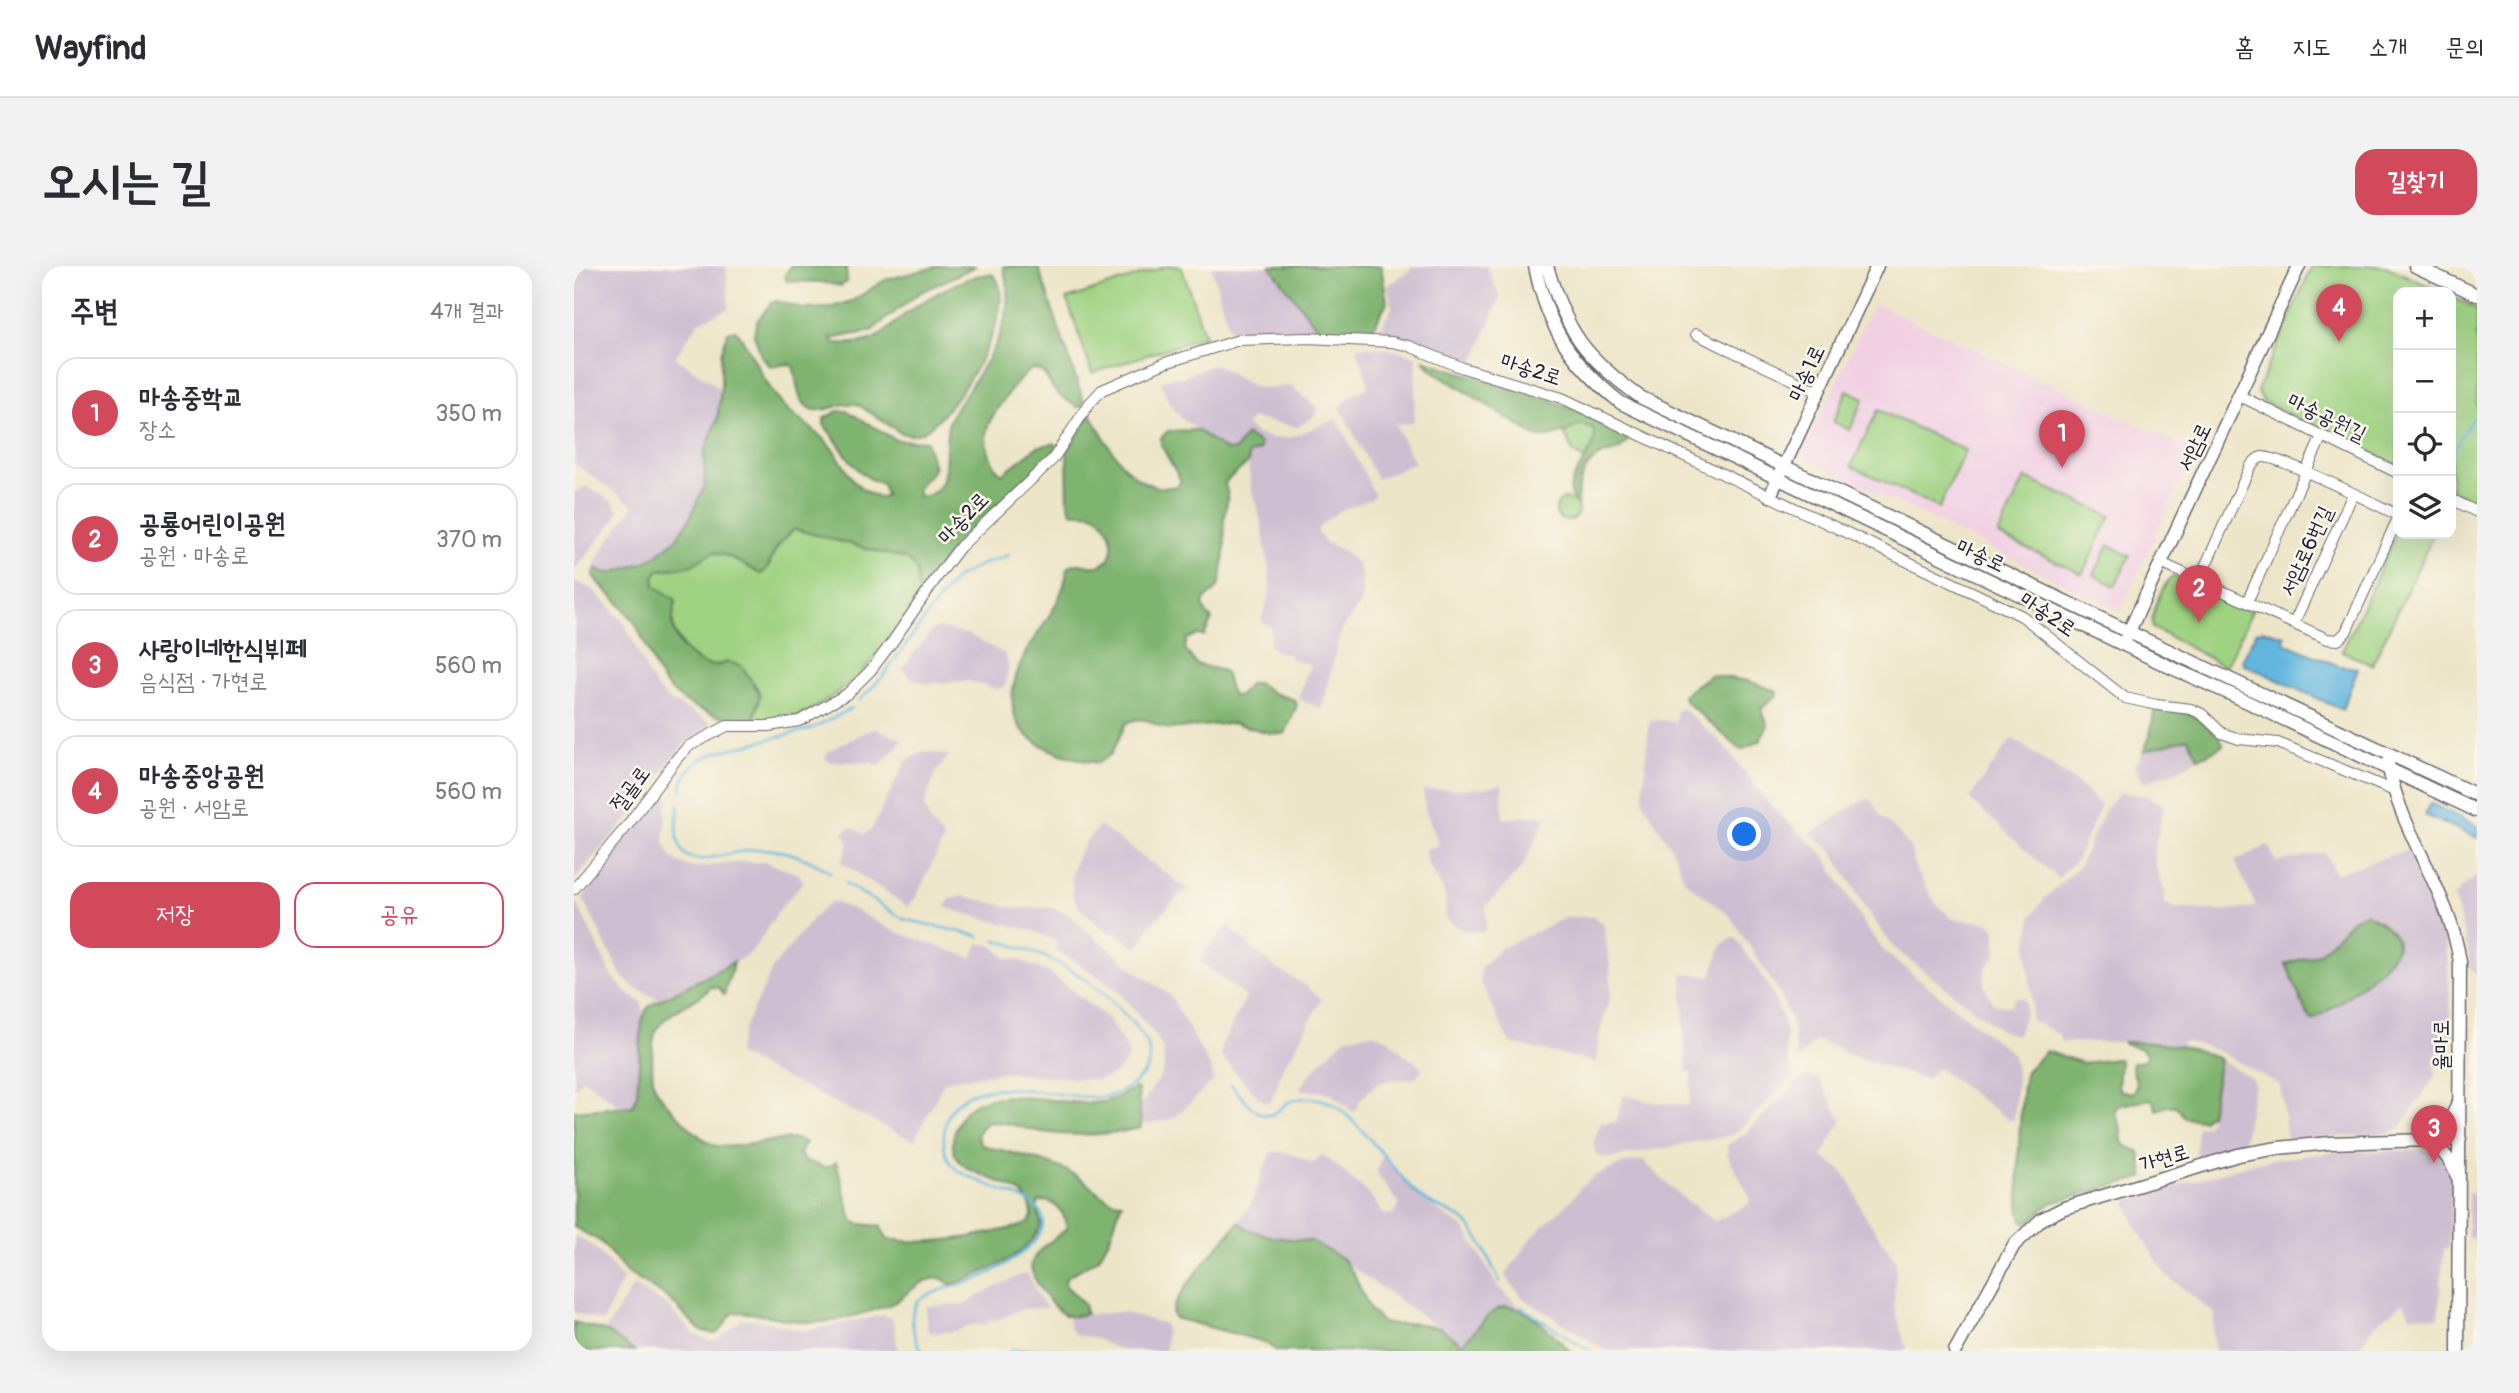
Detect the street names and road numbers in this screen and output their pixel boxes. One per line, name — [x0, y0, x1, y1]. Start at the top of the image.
street label: 마송1로 — [1782, 341, 1831, 406]
street label: 마송2로 — [1497, 347, 1565, 392]
street label: 마송공원길 — [2283, 387, 2371, 448]
street label: 서암로 — [2171, 419, 2218, 476]
street label: 마송2로 — [932, 487, 995, 550]
street label: 서암로6번길 — [2274, 502, 2339, 601]
street label: 마송로 — [1952, 533, 2009, 578]
street label: 마송2로 — [2014, 586, 2081, 643]
street label: 절골로 — [605, 761, 656, 818]
street label: 율마로 — [2428, 1020, 2455, 1070]
street label: 가현로 — [2136, 1138, 2192, 1179]

